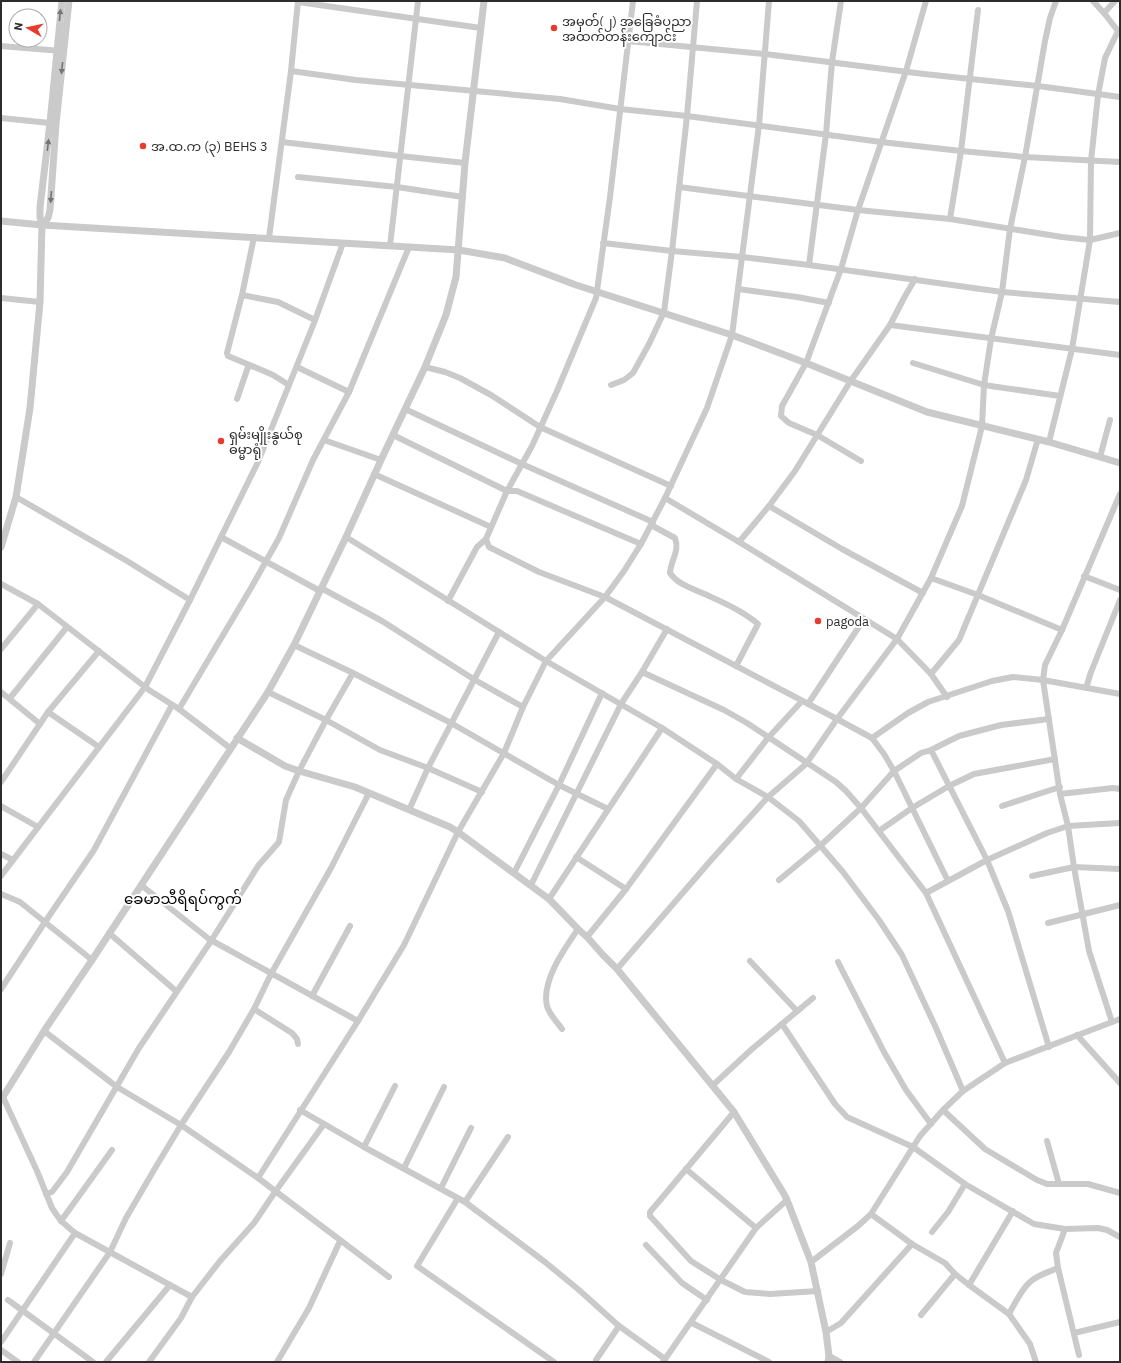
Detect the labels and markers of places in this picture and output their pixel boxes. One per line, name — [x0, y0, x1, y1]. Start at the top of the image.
place label: အမှတ်(၂) အခြေခံပညာ အထက်တန်းကျောင်း — [562, 13, 692, 47]
marker: အမှတ်(၂) အခြေခံပညာ အထက်တန်းကျောင်း — [549, 23, 559, 33]
place label: အ.ထ.က (၃) BEHS 3 — [151, 138, 268, 157]
marker: အ.ထ.က (၃) BEHS 3 — [138, 141, 148, 151]
place label: ရှမ်းမျိုးနွယ်စု ဓမ္မာရုံ — [229, 426, 303, 460]
marker: ရှမ်းမျိုးနွယ်စု ဓမ္မာရုံ — [216, 436, 226, 446]
place label: pagoda — [826, 613, 869, 630]
marker: pagoda — [813, 616, 823, 626]

